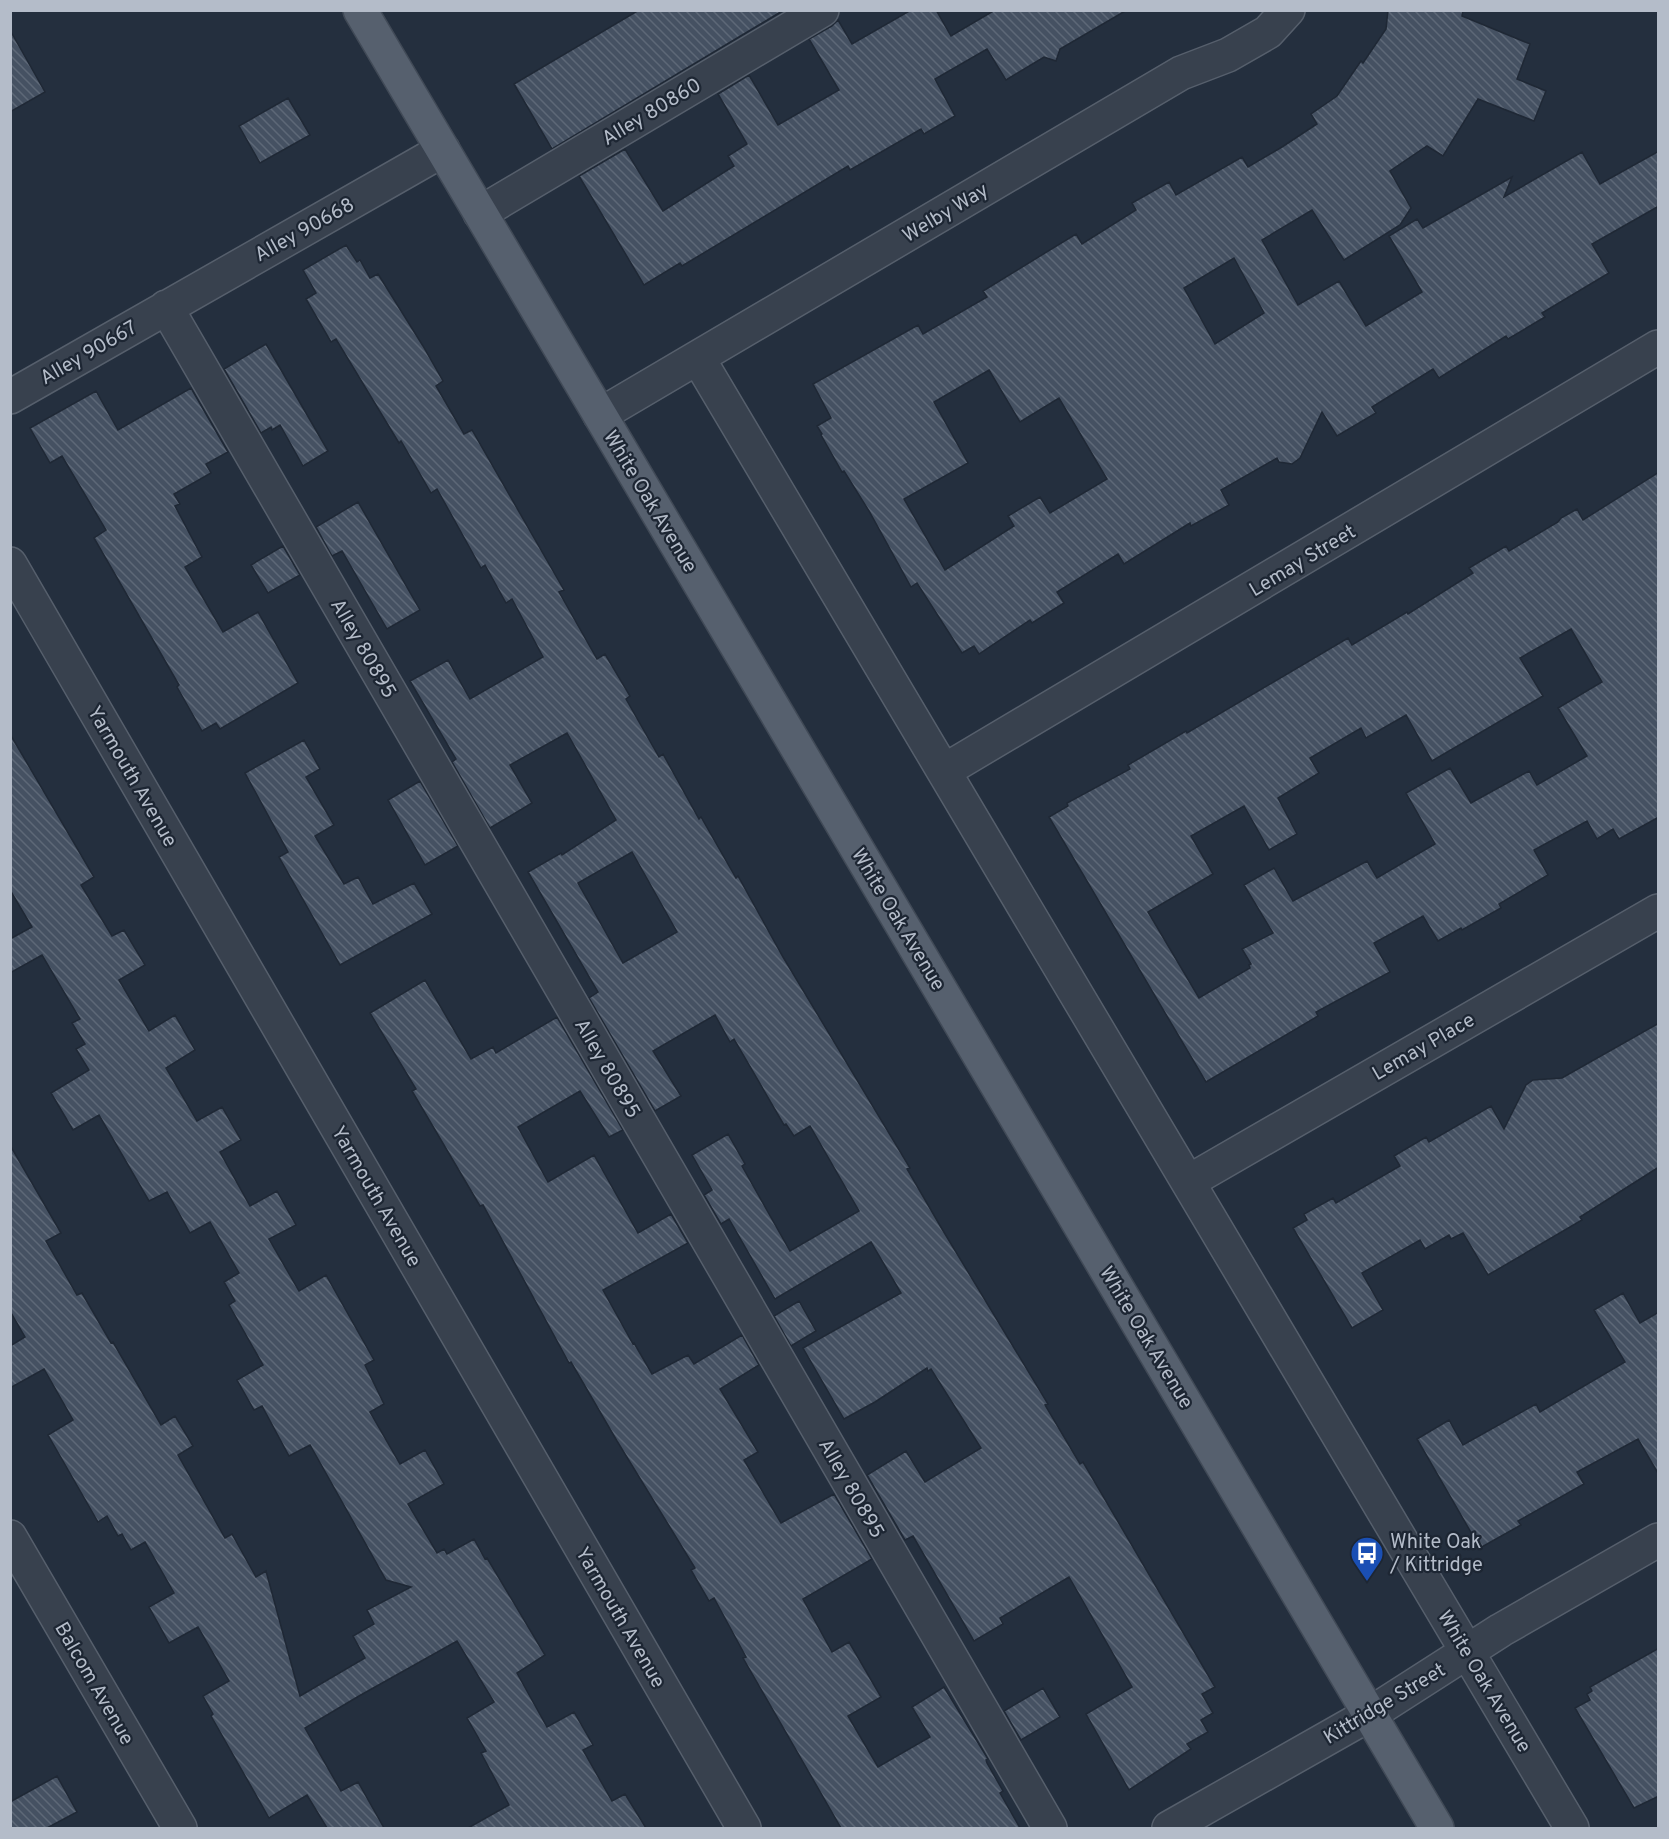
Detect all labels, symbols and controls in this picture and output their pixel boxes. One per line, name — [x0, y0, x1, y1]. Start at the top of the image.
street label: Alley 80860 — [598, 73, 707, 153]
street label: Welby Way — [898, 178, 994, 250]
street label: Alley 90668 — [250, 193, 360, 269]
street label: Alley 90667 — [36, 315, 142, 392]
street label: White Oak Avenue — [596, 426, 702, 578]
street label: Lemay Street — [1245, 520, 1361, 604]
street label: Alley 80895 — [323, 595, 401, 703]
street label: Yarmouth Avenue — [80, 702, 182, 852]
street label: White Oak Avenue — [844, 844, 950, 996]
street label: Lemay Place — [1368, 1008, 1480, 1088]
street label: Alley 80895 — [567, 1015, 645, 1123]
street label: Yarmouth Avenue — [324, 1122, 426, 1272]
street label: White Oak Avenue — [1092, 1262, 1198, 1414]
street label: Alley 80895 — [811, 1435, 889, 1543]
place label: White Oak / Kittridge — [1389, 1530, 1483, 1579]
bus stop icon: White Oak / Kittridge — [1349, 1535, 1385, 1582]
street label: Yarmouth Avenue — [568, 1543, 670, 1693]
street label: White Oak Avenue — [1430, 1606, 1536, 1758]
street label: Balcom Avenue — [48, 1618, 139, 1750]
street label: Kittridge Street — [1319, 1658, 1451, 1751]

